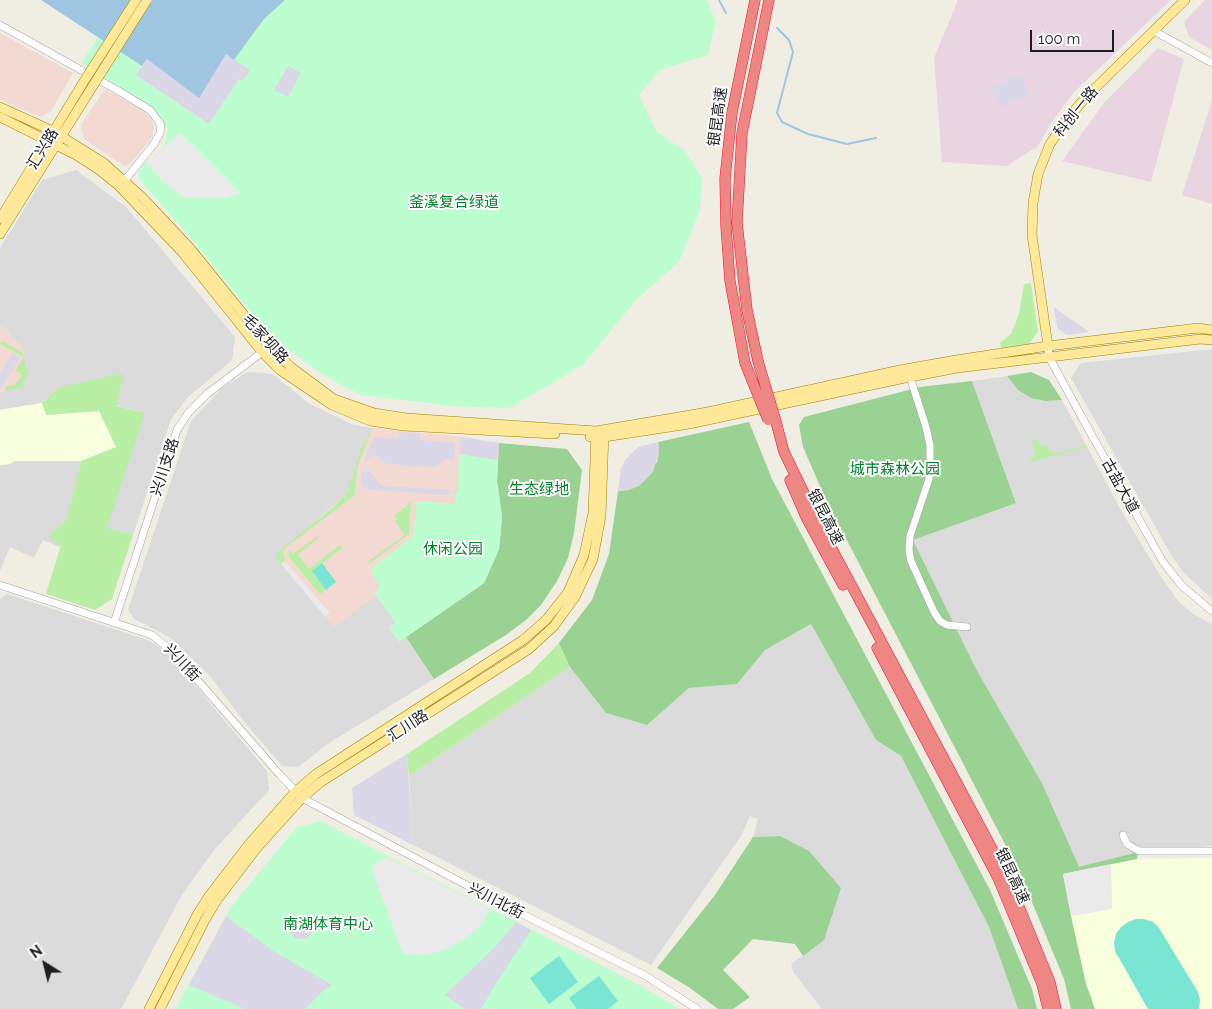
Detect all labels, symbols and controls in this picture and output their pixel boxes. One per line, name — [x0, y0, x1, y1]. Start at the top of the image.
scale bar — [1032, 20, 1116, 52]
text: 100 m — [1038, 30, 1080, 48]
street label: 科创一路 — [1050, 83, 1102, 141]
street label: 银昆高速 — [705, 86, 731, 148]
street label: 汇兴路 — [24, 125, 62, 173]
park label: 釜溪复合绿道 — [409, 193, 499, 211]
street label: 毛家坝路 — [238, 311, 292, 367]
street label: 兴川支路 — [147, 436, 183, 498]
street label: 古盐大道 — [1098, 455, 1142, 517]
park label: 城市森林公园 — [850, 460, 940, 478]
park label: 生态绿地 — [509, 480, 569, 498]
street label: 银昆高速 — [803, 486, 847, 548]
park label: 休闲公园 — [423, 540, 483, 558]
street label: 兴川街 — [160, 640, 204, 686]
street label: 汇川路 — [384, 706, 432, 746]
street label: 银昆高速 — [991, 845, 1033, 907]
street label: 兴川北街 — [465, 879, 527, 923]
park label: 南湖体育中心 — [283, 915, 373, 933]
north arrow — [20, 939, 70, 989]
text: N — [27, 942, 45, 961]

